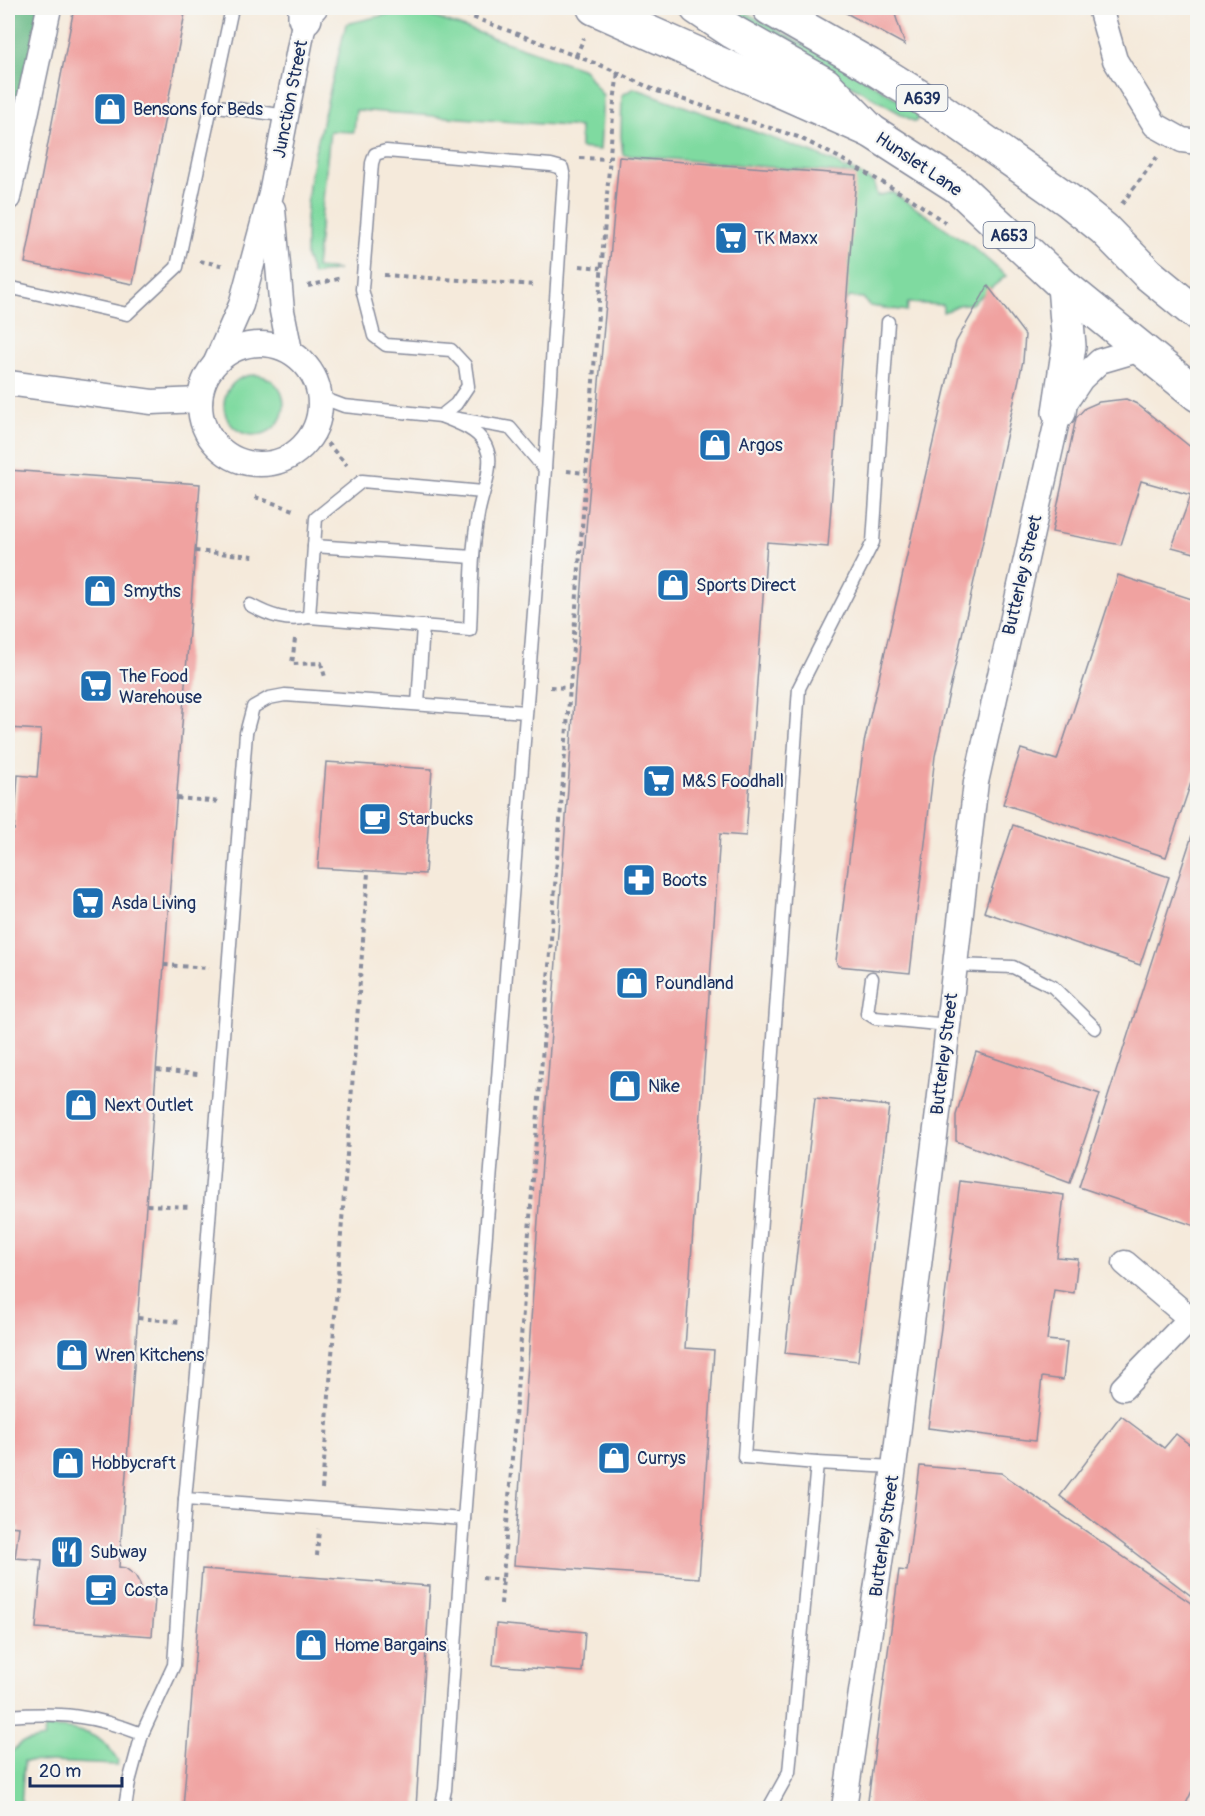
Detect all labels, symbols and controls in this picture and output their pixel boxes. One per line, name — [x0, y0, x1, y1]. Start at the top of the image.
street label: Junction Street — [268, 37, 313, 160]
road number: A639 — [896, 85, 948, 111]
shop icon: Bensons for Beds — [92, 91, 128, 127]
place label: Bensons for Beds — [133, 98, 263, 121]
street label: Hunslet Lane — [871, 127, 967, 202]
supermarket icon: TK Maxx — [713, 220, 749, 256]
road number: A653 — [984, 222, 1034, 248]
place label: TK Maxx — [754, 227, 818, 250]
shop icon: Argos — [697, 427, 733, 463]
place label: Argos — [738, 434, 783, 457]
street label: Butterley Street — [997, 512, 1048, 637]
shop icon: Sports Direct — [655, 567, 691, 603]
shop icon: Smyths — [82, 573, 118, 609]
place label: Sports Direct — [696, 574, 797, 597]
place label: Smyths — [123, 580, 181, 603]
place label: The Food Warehouse — [119, 665, 202, 709]
supermarket icon: The Food Warehouse — [78, 668, 114, 704]
supermarket icon: M&S Foodhall — [641, 763, 677, 799]
place label: M&S Foodhall — [682, 770, 784, 793]
cafe icon: Starbucks — [357, 801, 393, 837]
place label: Starbucks — [398, 808, 473, 831]
pharmacy icon: Boots — [621, 862, 657, 898]
place label: Boots — [662, 869, 707, 892]
supermarket icon: Asda Living — [70, 885, 106, 921]
place label: Asda Living — [111, 892, 196, 915]
shop icon: Poundland — [614, 965, 650, 1001]
place label: Poundland — [655, 972, 734, 995]
street label: Butterley Street — [926, 991, 963, 1116]
shop icon: Nike — [607, 1068, 643, 1104]
place label: Nike — [648, 1075, 680, 1098]
shop icon: Next Outlet — [63, 1087, 99, 1123]
place label: Next Outlet — [104, 1094, 194, 1117]
shop icon: Wren Kitchens — [54, 1337, 90, 1373]
place label: Wren Kitchens — [95, 1344, 204, 1367]
shop icon: Currys — [596, 1440, 632, 1476]
shop icon: Hobbycraft — [50, 1445, 86, 1481]
place label: Currys — [637, 1447, 686, 1470]
place label: Hobbycraft — [91, 1452, 177, 1475]
street label: Butterley Street — [865, 1473, 905, 1598]
restaurant icon: Subway — [49, 1534, 85, 1570]
place label: Subway — [90, 1541, 147, 1564]
cafe icon: Costa — [83, 1572, 119, 1608]
place label: Costa — [124, 1579, 168, 1602]
shop icon: Home Bargains — [293, 1627, 329, 1663]
place label: Home Bargains — [334, 1634, 447, 1657]
scale bar — [30, 1750, 122, 1788]
text: 20 m — [39, 1760, 81, 1783]

